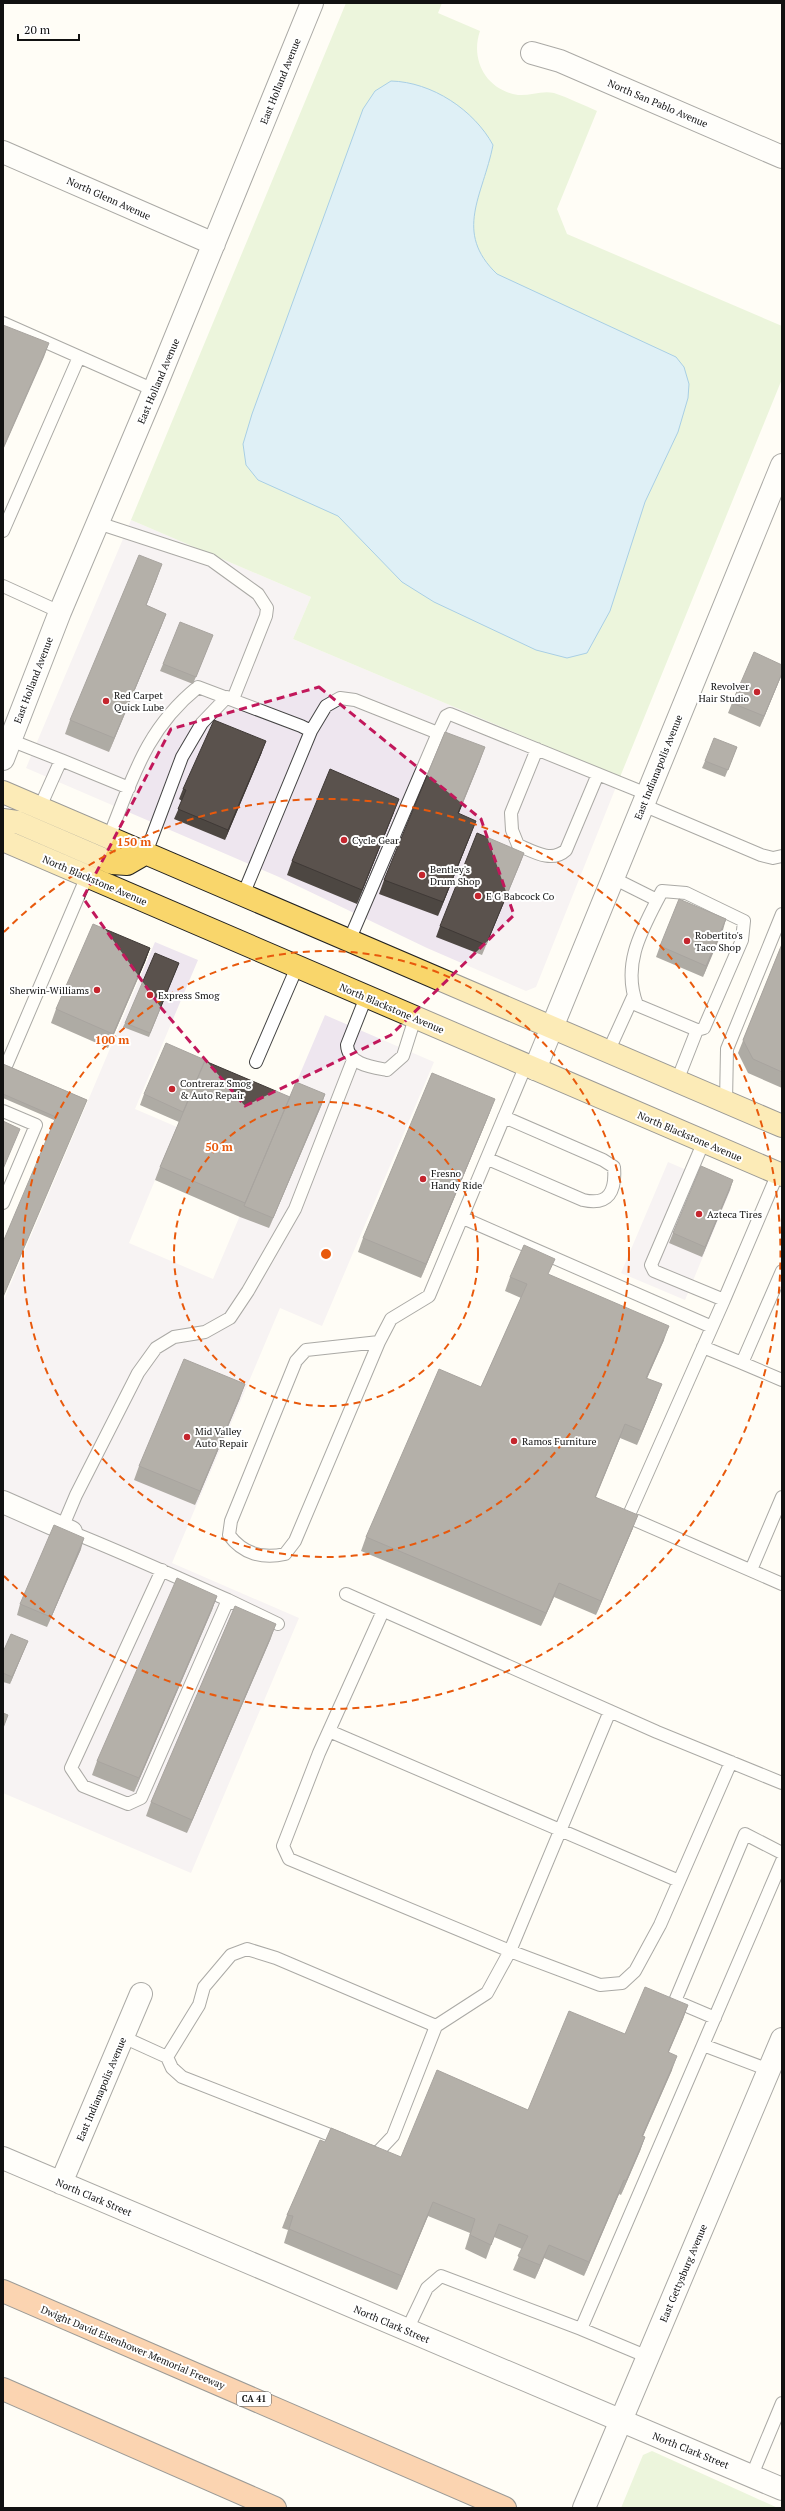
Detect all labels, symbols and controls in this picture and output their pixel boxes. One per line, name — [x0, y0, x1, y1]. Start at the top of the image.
scale bar — [18, 16, 79, 42]
text: 20 m — [24, 22, 51, 37]
street label: East Holland Avenue — [257, 36, 304, 126]
street label: North San Pablo Avenue — [606, 76, 710, 130]
street label: North Glenn Avenue — [65, 174, 153, 223]
street label: East Holland Avenue — [135, 336, 182, 426]
street label: East Holland Avenue — [11, 635, 56, 725]
place label: Revolver Hair Studio — [698, 680, 749, 705]
marker: Revolver Hair Studio — [752, 687, 762, 697]
place label: Red Carpet Quick Lube — [114, 689, 164, 714]
marker: Red Carpet Quick Lube — [101, 696, 111, 706]
street label: East Indianapolis Avenue — [631, 713, 685, 822]
text: 150 m — [117, 834, 151, 849]
place label: Cycle Gear — [352, 834, 399, 847]
marker: Cycle Gear — [339, 835, 349, 845]
street label: North Blackstone Avenue — [41, 853, 149, 908]
place label: Bentley's Drum Shop — [430, 863, 480, 888]
marker: Bentley's Drum Shop — [417, 870, 427, 880]
place label: E G Babcock Co — [486, 890, 555, 903]
marker: E G Babcock Co — [473, 891, 483, 901]
place label: Robertito's Taco Shop — [695, 929, 743, 954]
marker: Robertito's Taco Shop — [682, 936, 692, 946]
street label: North Blackstone Avenue — [338, 981, 446, 1036]
place label: Sherwin-Williams — [9, 984, 89, 997]
marker: Sherwin-Williams — [92, 985, 102, 995]
place label: Express Smog — [158, 989, 220, 1002]
marker: Express Smog — [145, 990, 155, 1000]
text: 100 m — [95, 1032, 129, 1047]
place label: Contreraz Smog & Auto Repair — [180, 1077, 252, 1102]
marker: Contreraz Smog & Auto Repair — [167, 1084, 177, 1094]
street label: North Blackstone Avenue — [636, 1109, 744, 1164]
text: 50 m — [205, 1139, 233, 1154]
place label: Fresno Handy Ride — [431, 1167, 482, 1192]
marker: Fresno Handy Ride — [418, 1174, 428, 1184]
place label: Azteca Tires — [707, 1208, 762, 1221]
marker: Azteca Tires — [694, 1209, 704, 1219]
centre of rings — [319, 1247, 333, 1261]
place label: Mid Valley Auto Repair — [195, 1425, 248, 1450]
marker: Mid Valley Auto Repair — [182, 1432, 192, 1442]
place label: Ramos Furniture — [522, 1435, 597, 1448]
marker: Ramos Furniture — [509, 1436, 519, 1446]
street label: East Indianapolis Avenue — [74, 2035, 129, 2143]
street label: North Clark Street — [54, 2176, 134, 2219]
street label: East Gettysburg Avenue — [657, 2222, 710, 2324]
street label: Dwight David Eisenhower Memorial Freeway — [39, 2303, 228, 2393]
street label: North Clark Street — [352, 2303, 432, 2346]
road number: CA 41 — [237, 2392, 271, 2406]
street label: North Clark Street — [651, 2429, 731, 2472]

